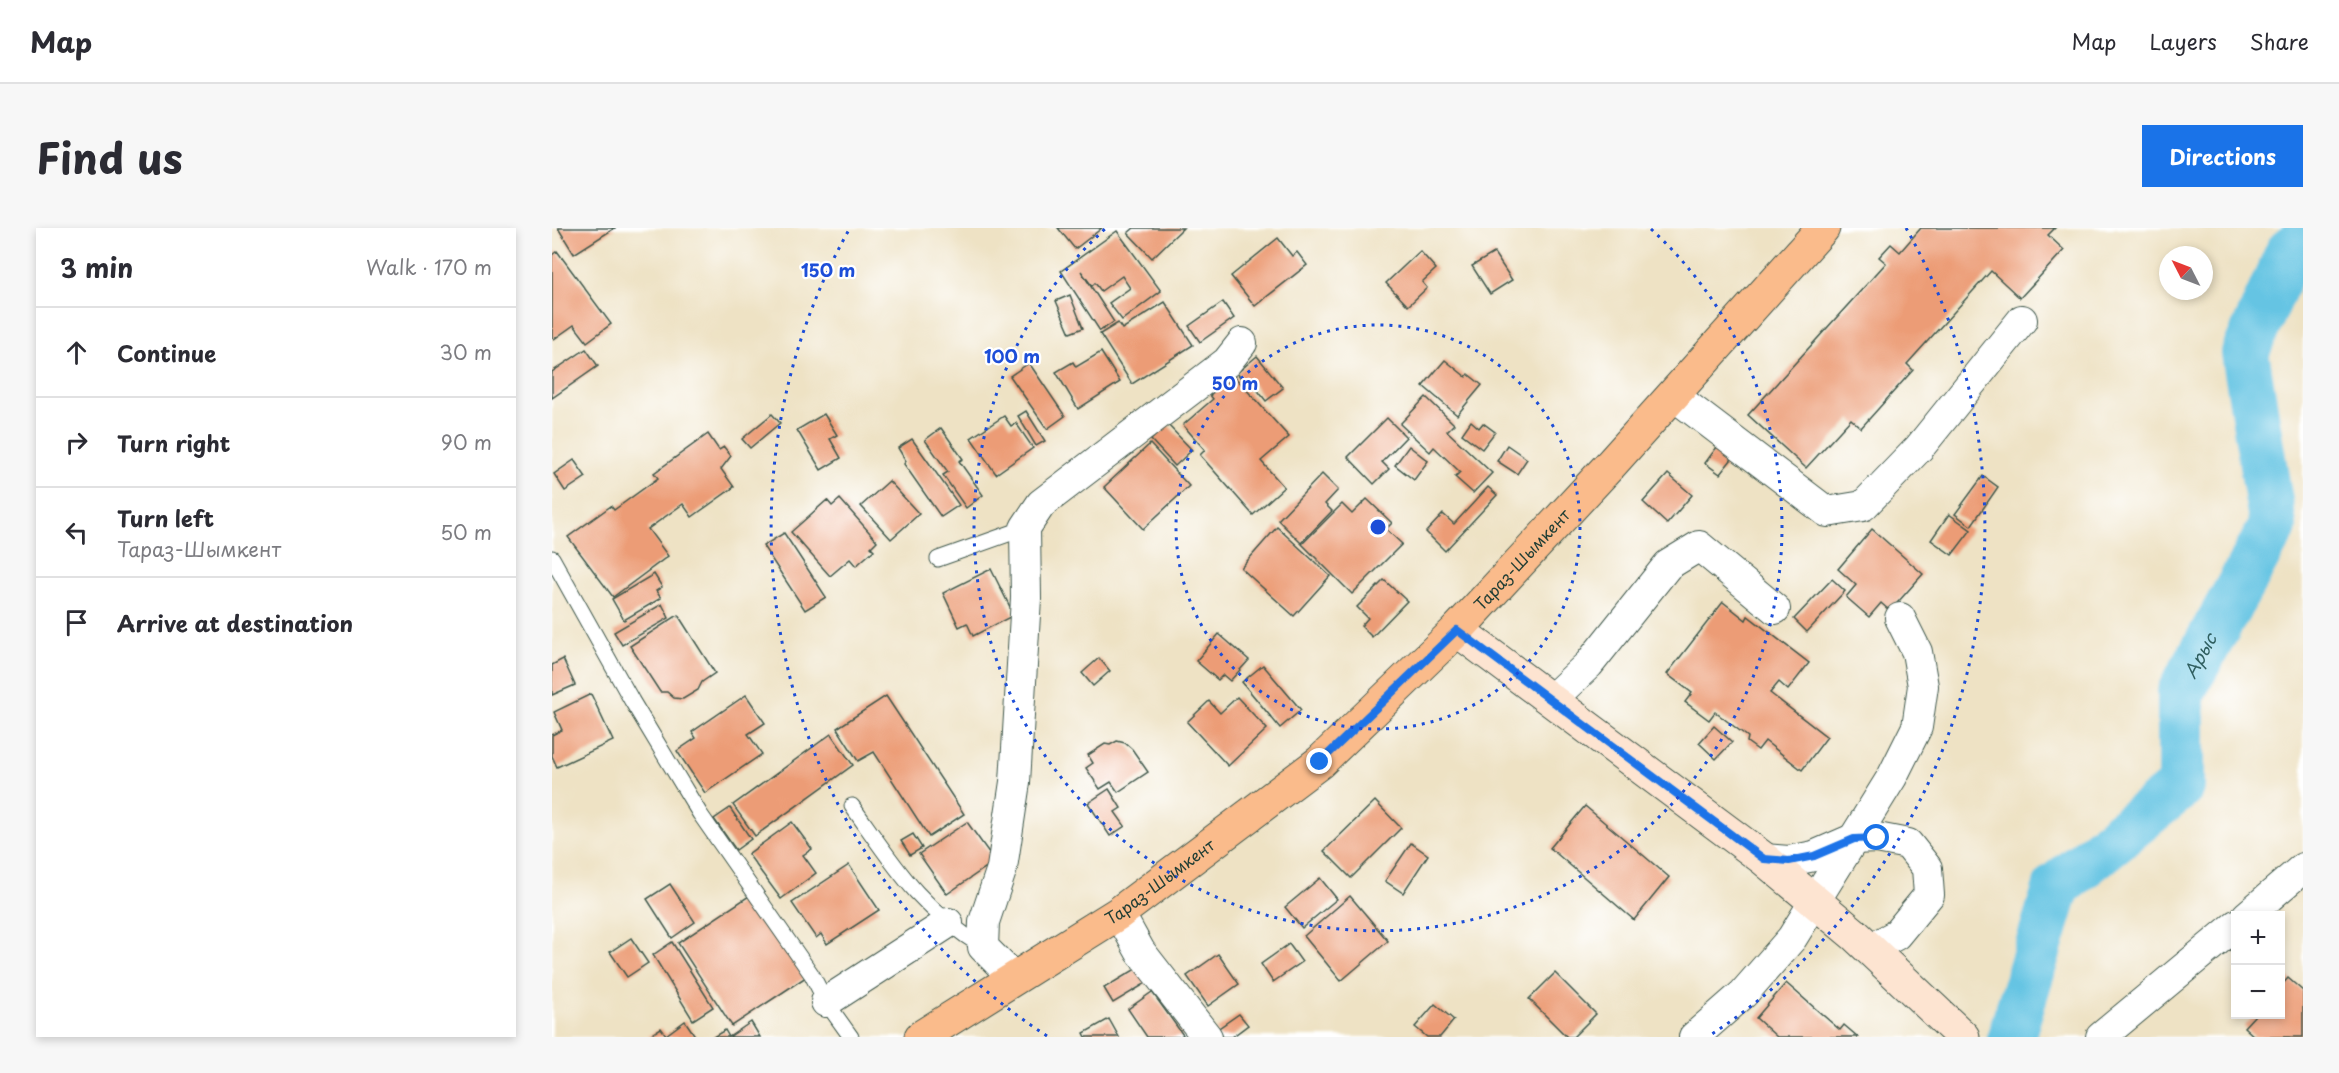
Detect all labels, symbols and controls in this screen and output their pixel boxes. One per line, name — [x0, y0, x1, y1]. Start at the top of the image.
text: Map — [30, 20, 92, 63]
text: Map — [2072, 25, 2116, 57]
text: Layers — [2149, 25, 2217, 57]
text: Share — [2250, 25, 2309, 57]
text: Find us — [36, 125, 183, 188]
button: Directions — [2142, 125, 2303, 187]
north arrow — [2159, 246, 2213, 300]
text: 3 min — [60, 248, 133, 287]
text: Walk · 170 m — [366, 252, 492, 282]
text: 150 m — [801, 256, 855, 283]
icon: ahead — [60, 336, 93, 369]
text: Continue — [117, 336, 216, 369]
text: 30 m — [439, 337, 492, 367]
text: 100 m — [984, 342, 1040, 369]
text: 50 m — [1212, 369, 1258, 396]
icon: right — [60, 426, 93, 459]
text: Turn right — [117, 426, 230, 459]
text: 90 m — [441, 427, 492, 457]
text: Turn left — [117, 501, 214, 534]
street label: Тараз-Шымкент — [1468, 503, 1575, 615]
icon: left — [60, 516, 93, 549]
text: 50 m — [440, 517, 492, 547]
centre of rings — [1368, 517, 1388, 537]
text: Тараз-Шымкент — [117, 534, 281, 564]
icon: arrive — [60, 606, 93, 639]
text: Arrive at destination — [117, 606, 353, 639]
water label: Арыс — [2176, 627, 2224, 683]
route end — [1306, 748, 1332, 774]
route start — [1863, 824, 1889, 850]
street label: Тараз-Шымкент — [1100, 832, 1219, 930]
map controls — [2231, 911, 2285, 1019]
button: + — [2231, 911, 2285, 965]
button: − — [2231, 965, 2285, 1019]

